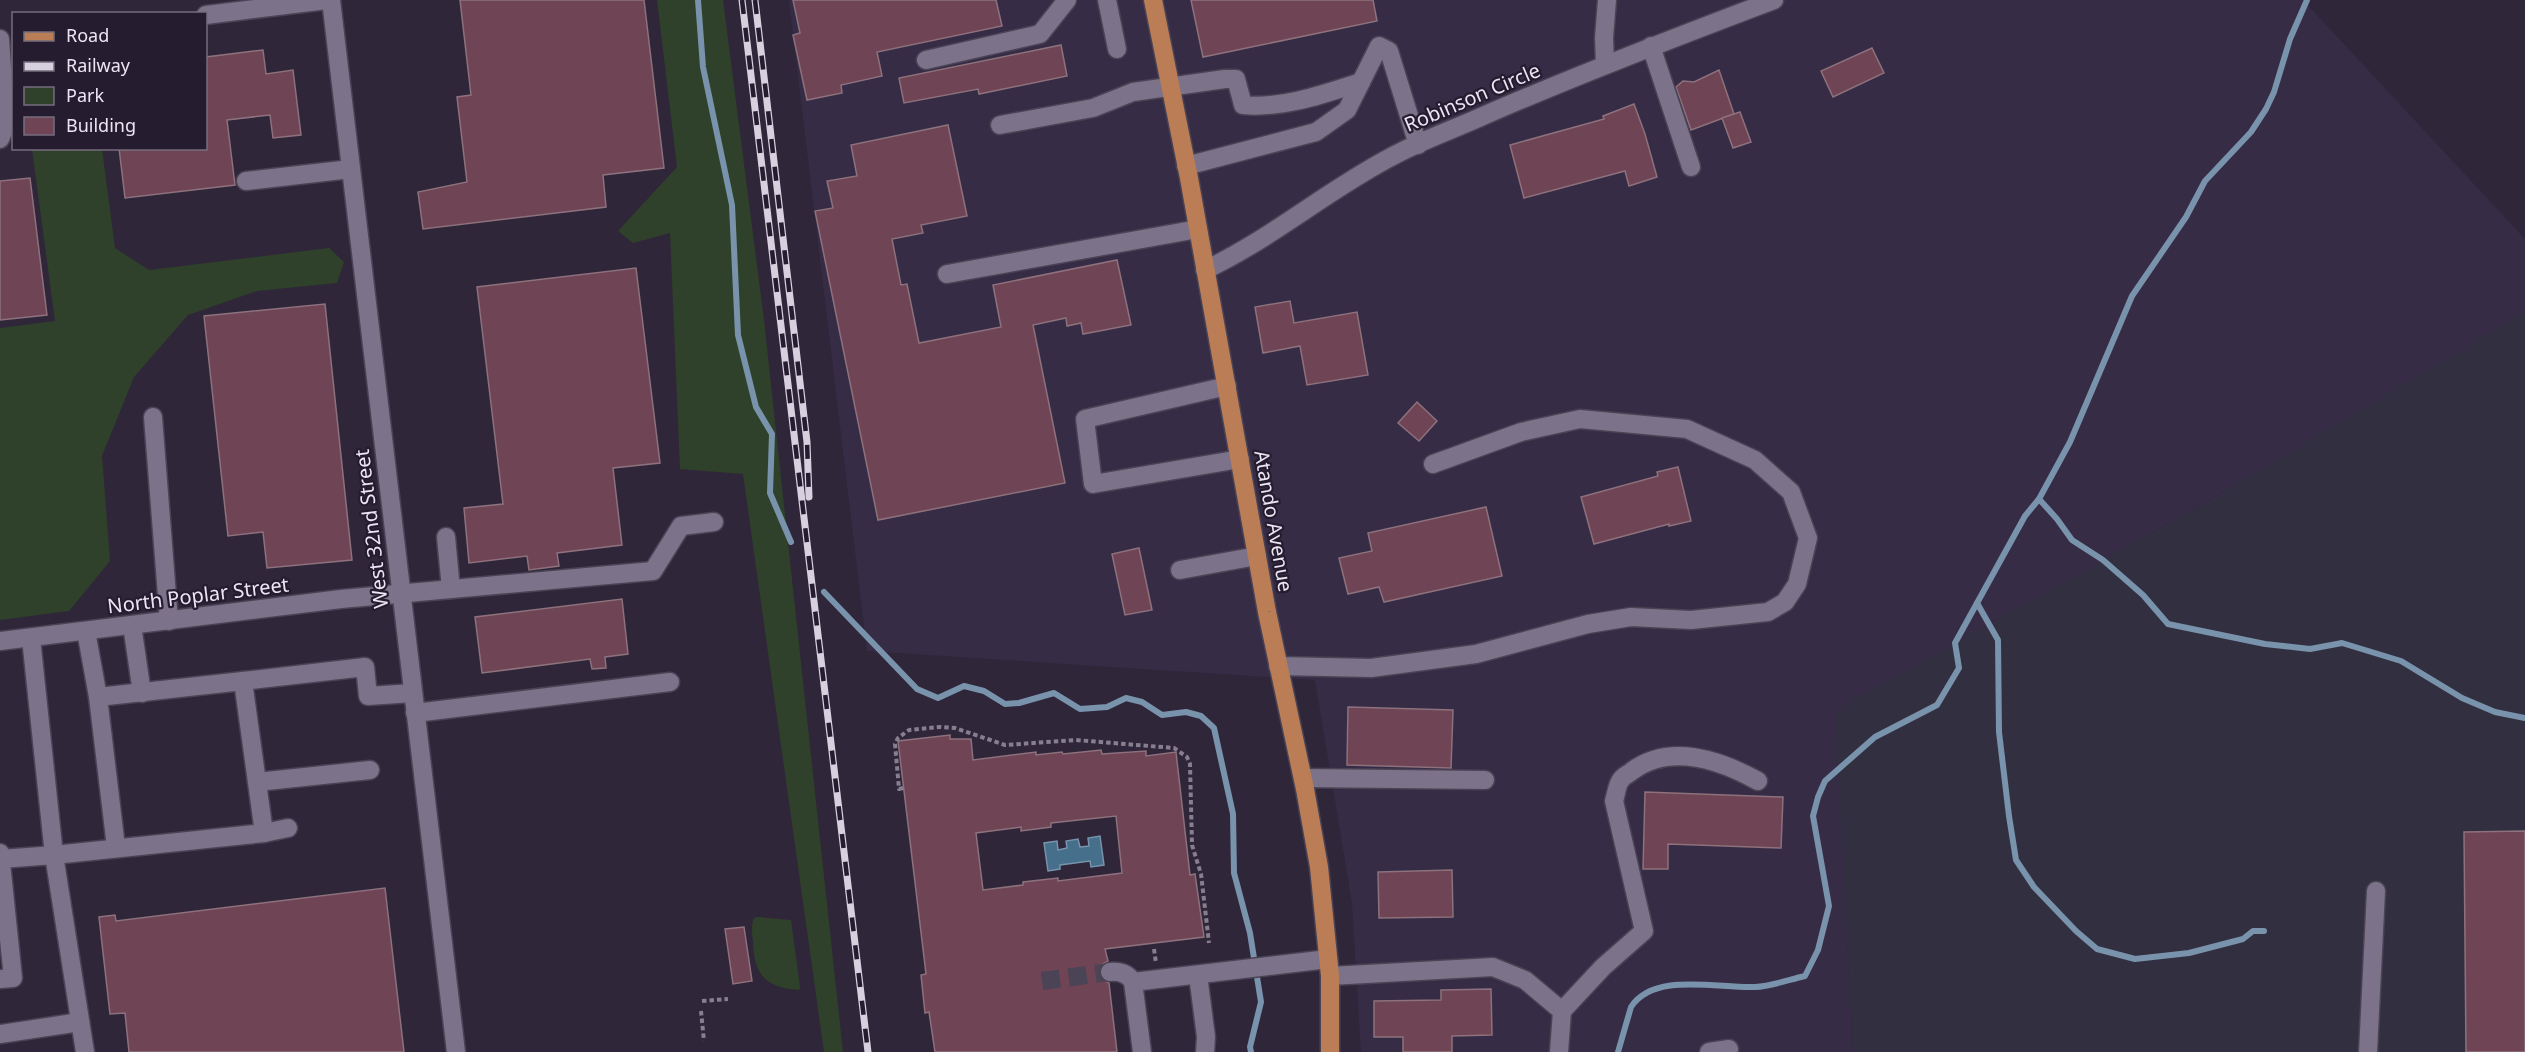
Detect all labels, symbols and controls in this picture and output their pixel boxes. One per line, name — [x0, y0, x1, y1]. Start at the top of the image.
legend — [12, 12, 207, 150]
text: Road — [66, 23, 109, 47]
text: Railway — [66, 53, 131, 77]
street label: Robinson Circle — [1400, 56, 1544, 138]
text: Park — [66, 83, 104, 107]
text: Building — [66, 113, 136, 137]
street label: West 32nd Street — [348, 448, 394, 610]
street label: Atando Avenue — [1248, 448, 1300, 594]
street label: North Poplar Street — [106, 570, 290, 620]

